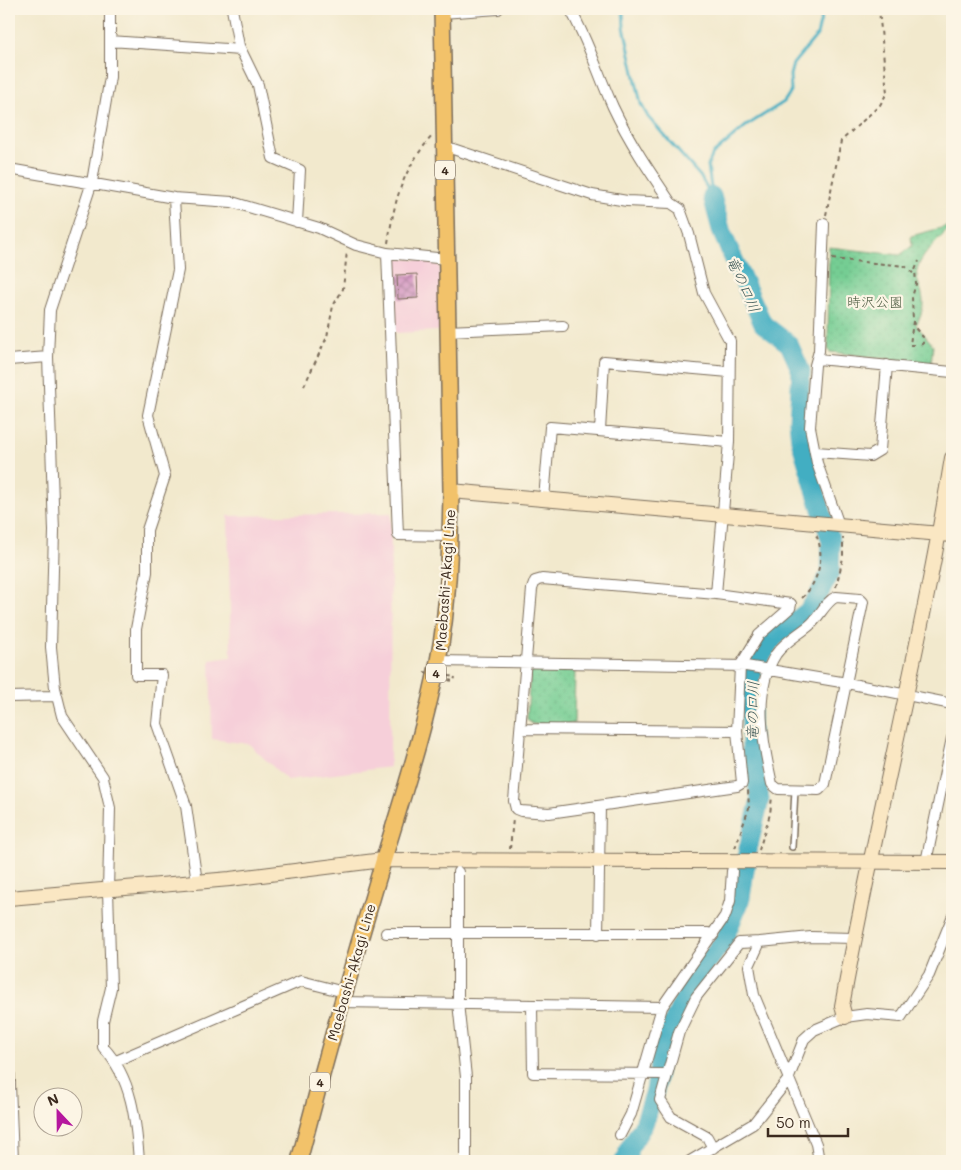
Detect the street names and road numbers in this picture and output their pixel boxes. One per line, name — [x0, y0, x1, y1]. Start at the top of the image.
road number: 4 — [435, 160, 455, 180]
street label: Maebashi-Akagi Line — [431, 509, 459, 651]
road number: 4 — [426, 664, 446, 682]
street label: Maebashi-Akagi Line — [322, 901, 380, 1043]
road number: 4 — [310, 1072, 330, 1092]

